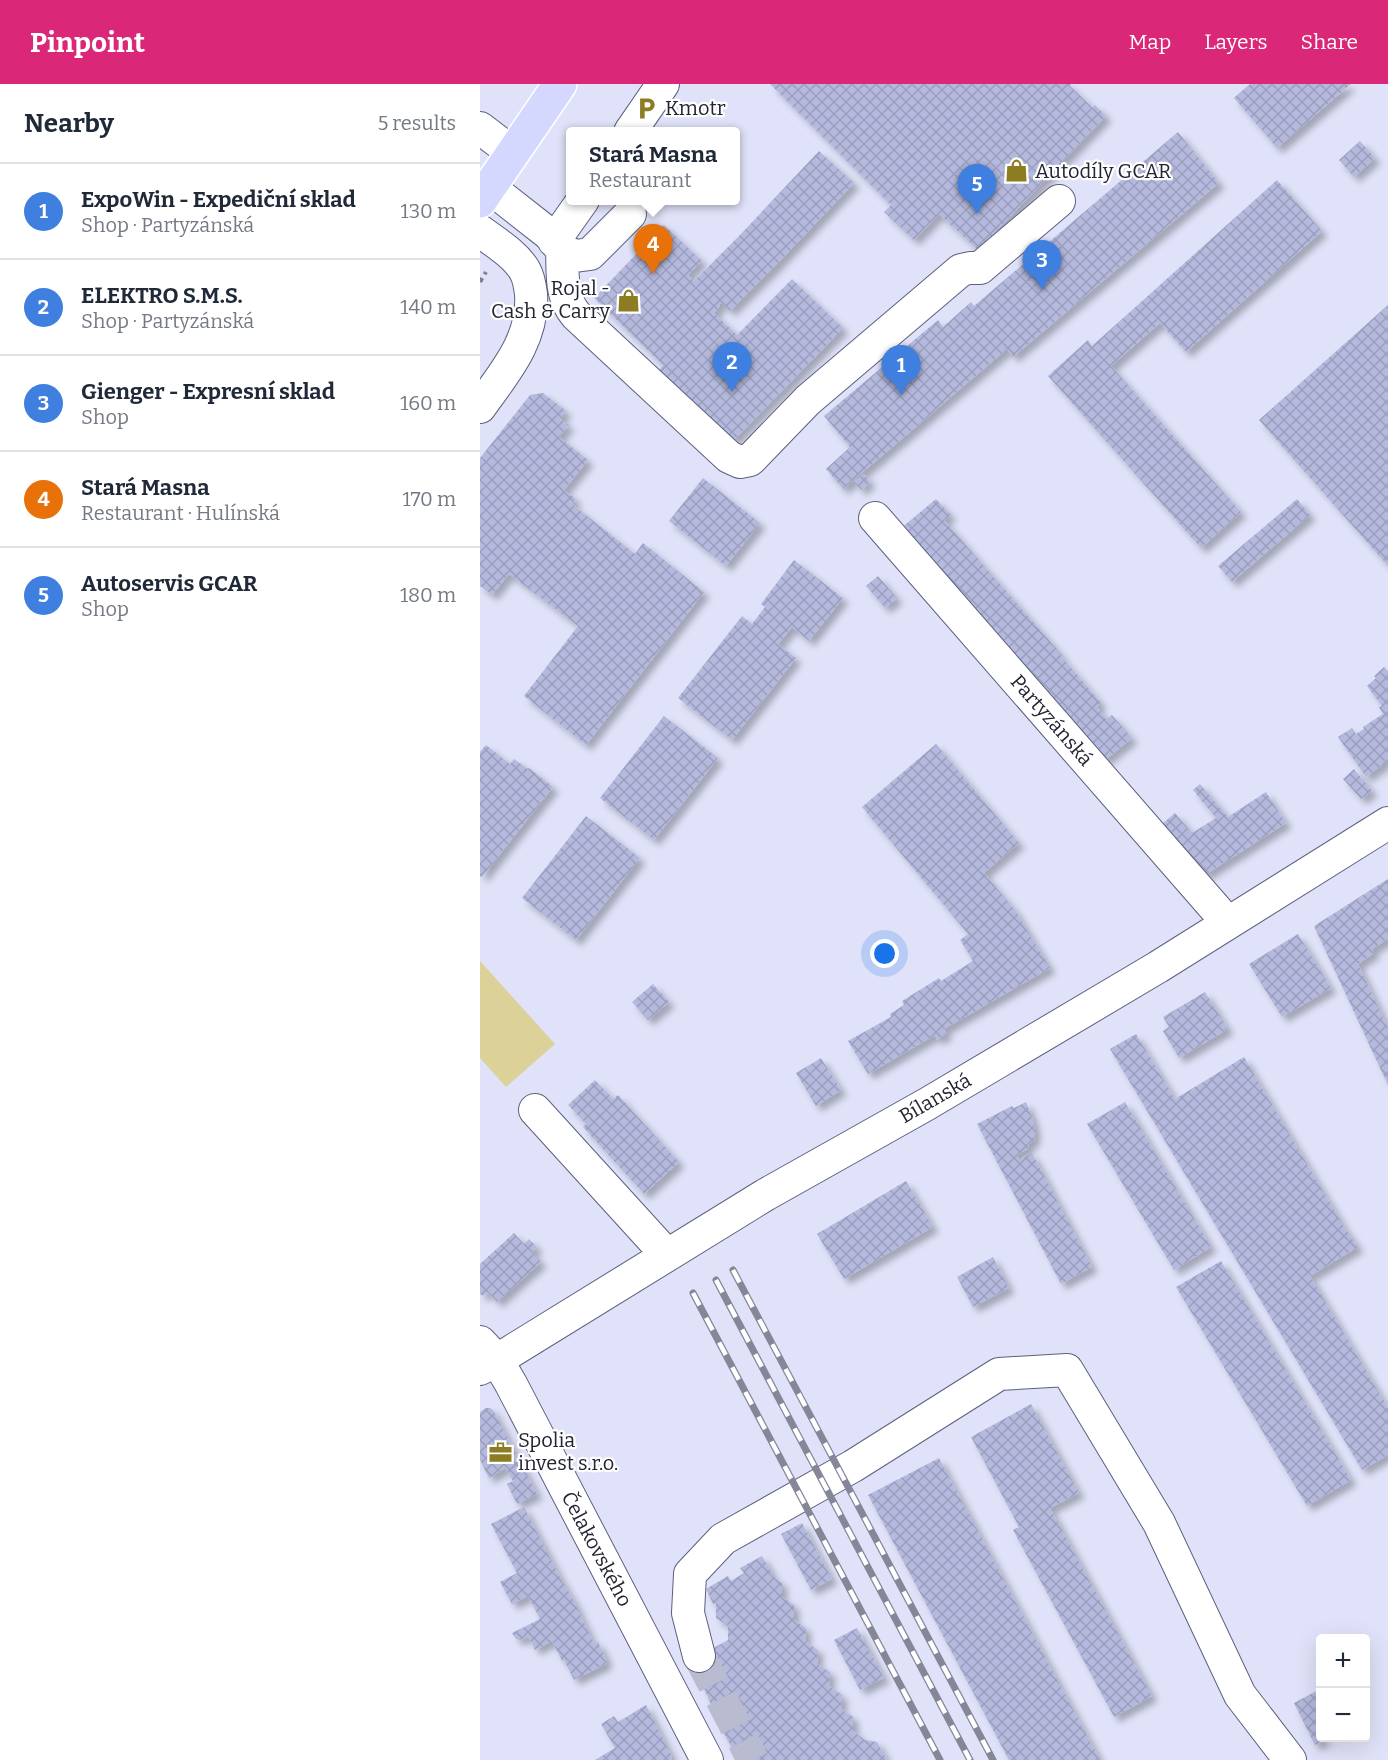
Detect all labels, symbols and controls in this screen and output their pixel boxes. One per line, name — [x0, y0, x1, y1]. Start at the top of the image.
text: Pinpoint — [30, 26, 145, 59]
text: Map — [1129, 29, 1171, 55]
text: Layers — [1204, 29, 1268, 55]
text: Share — [1301, 29, 1358, 55]
parking icon: Kmotr — [634, 95, 660, 121]
place label: Kmotr — [665, 96, 726, 120]
text: Nearby — [24, 108, 114, 139]
text: 5 results — [378, 111, 456, 135]
popup — [566, 127, 740, 205]
text: Stará Masna — [589, 141, 717, 168]
shop icon: Autodíly GCAR — [1004, 158, 1030, 184]
place label: Autodíly GCAR — [1035, 159, 1171, 183]
pin: 5 — [958, 164, 996, 214]
text: Restaurant — [589, 168, 691, 192]
text: ExpoWin - Expediční sklad — [81, 186, 356, 213]
text: 1 — [39, 199, 48, 223]
text: 130 m — [401, 199, 456, 223]
text: Shop · Partyzánská — [81, 213, 254, 237]
pin: 4 — [634, 224, 672, 274]
pin: 3 — [1022, 240, 1062, 290]
place label: Rojal - Cash & Carry — [491, 276, 610, 323]
text: ELEKTRO S.M.S. — [81, 282, 243, 309]
shop icon: Rojal - Cash & Carry — [615, 287, 641, 313]
text: 2 — [38, 295, 49, 319]
text: 140 m — [400, 295, 456, 319]
text: Shop · Partyzánská — [81, 309, 254, 333]
pin: 2 — [712, 342, 752, 392]
pin: 1 — [882, 346, 920, 395]
text: Gienger - Expresní sklad — [81, 378, 335, 405]
text: 3 — [38, 391, 49, 415]
text: 160 m — [400, 391, 456, 415]
text: Shop — [81, 405, 129, 429]
text: Stará Masna — [81, 474, 210, 501]
text: 4 — [37, 487, 50, 511]
text: 170 m — [403, 487, 456, 511]
text: Restaurant · Hulínská — [81, 501, 280, 525]
text: Autoservis GCAR — [81, 570, 258, 597]
text: 5 — [38, 583, 49, 607]
text: 180 m — [400, 583, 456, 607]
text: Shop — [81, 597, 129, 621]
street label: Partyzánská — [1006, 669, 1098, 771]
your location — [870, 939, 899, 968]
street label: Bílanská — [895, 1068, 975, 1128]
place label: Spolia invest s.r.o. — [518, 1428, 618, 1475]
office icon: Spolia invest s.r.o. — [487, 1439, 513, 1465]
street label: Čelakovského — [557, 1487, 637, 1611]
map controls — [1316, 1634, 1370, 1742]
button: + — [1316, 1634, 1370, 1688]
button: − — [1316, 1688, 1370, 1742]

